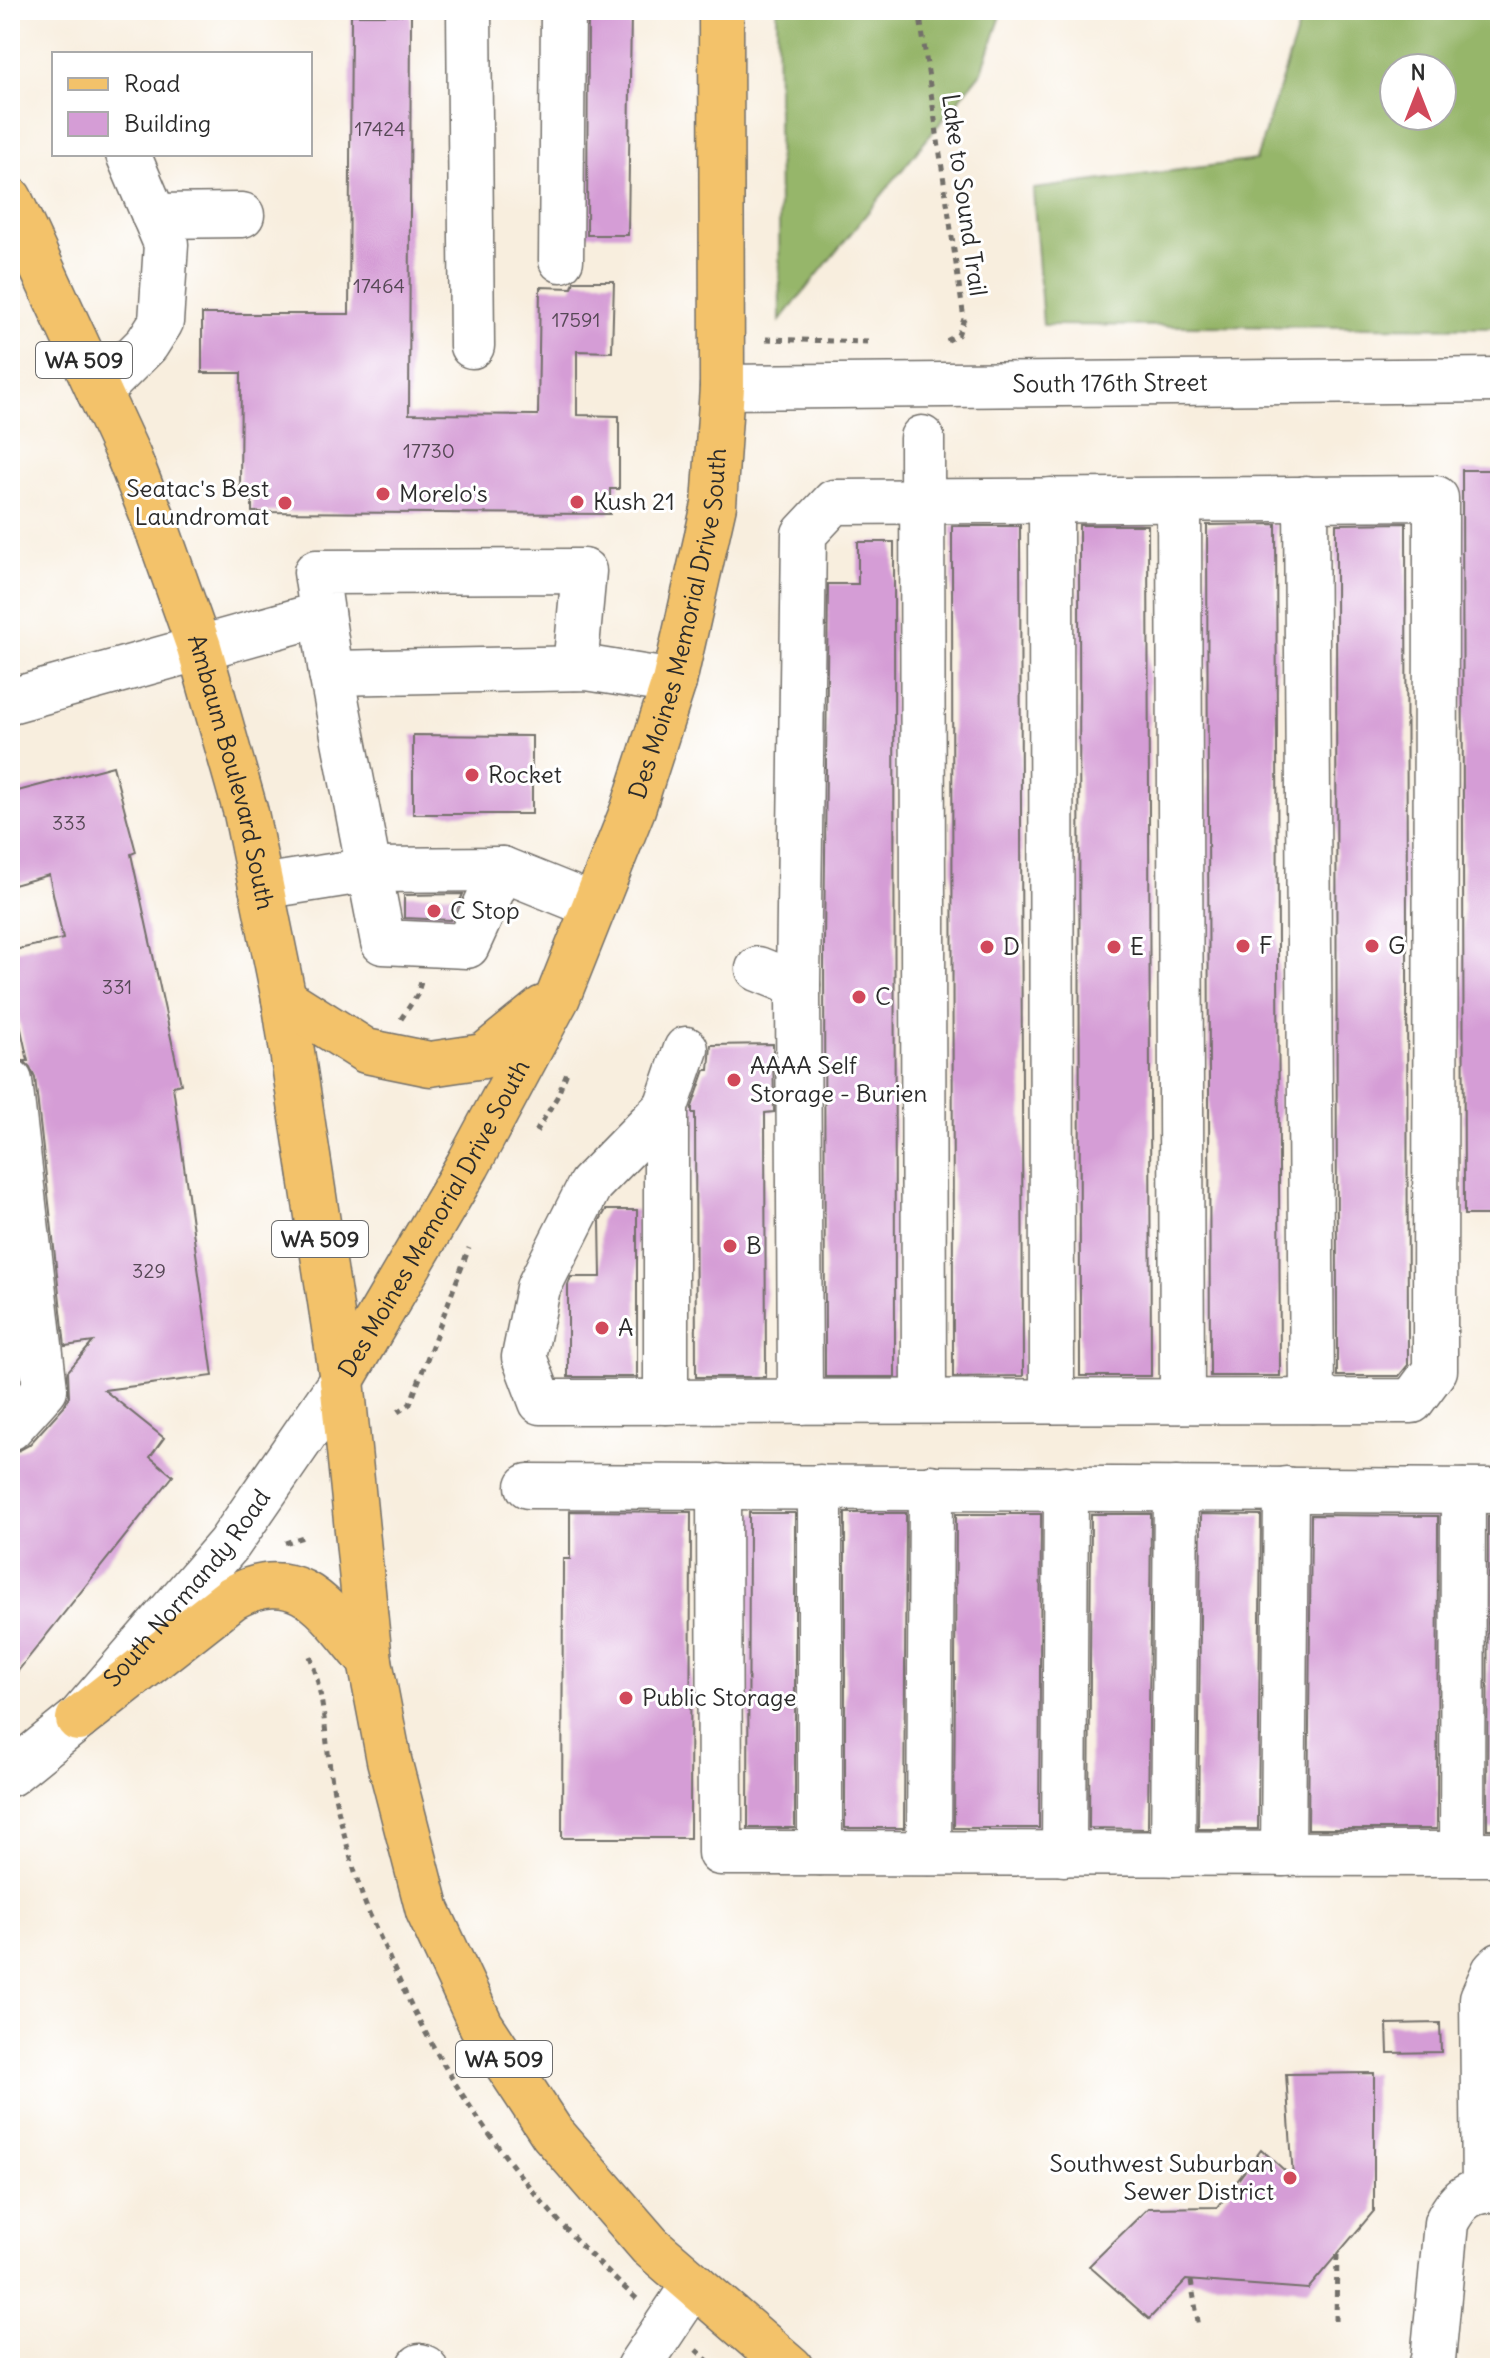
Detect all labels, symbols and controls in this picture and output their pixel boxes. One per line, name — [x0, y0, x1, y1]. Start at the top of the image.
legend — [52, 52, 312, 156]
north arrow — [1378, 52, 1458, 132]
text: N — [1410, 58, 1426, 86]
text: Road — [124, 68, 180, 98]
street label: Lake to Sound Trail — [936, 92, 994, 298]
text: Building — [124, 108, 211, 138]
house number: 17424 — [354, 116, 406, 141]
house number: 17464 — [353, 273, 405, 298]
house number: 17591 — [552, 307, 600, 332]
road number: WA 509 — [36, 342, 132, 378]
street label: South 176th Street — [1012, 367, 1208, 398]
house number: 17730 — [403, 438, 455, 463]
street label: Des Moines Memorial Drive South — [621, 447, 732, 802]
place label: Seatac's Best Laundromat — [126, 473, 269, 531]
place label: Morelo's — [399, 478, 488, 508]
marker: Morelo's — [374, 485, 392, 503]
place label: Kush 21 — [593, 486, 675, 516]
marker: Kush 21 — [568, 493, 586, 511]
marker: Seatac's Best Laundromat — [276, 494, 294, 512]
street label: Ambaum Boulevard South — [182, 630, 281, 912]
place label: Rocket — [488, 759, 562, 789]
marker: Rocket — [463, 766, 481, 784]
house number: 333 — [52, 810, 86, 835]
place label: C Stop — [450, 895, 520, 925]
marker: C Stop — [425, 902, 443, 920]
place label: F — [1259, 930, 1273, 960]
place label: G — [1388, 930, 1405, 960]
place label: D — [1003, 931, 1020, 961]
place label: E — [1130, 931, 1144, 961]
marker: F — [1234, 937, 1252, 955]
marker: G — [1363, 937, 1381, 955]
marker: D — [978, 938, 996, 956]
marker: E — [1105, 938, 1123, 956]
house number: 331 — [102, 974, 132, 999]
place label: C — [875, 981, 891, 1011]
marker: C — [850, 988, 868, 1006]
place label: AAAA Self Storage - Burien — [750, 1050, 928, 1108]
street label: Des Moines Memorial Drive South — [331, 1054, 536, 1382]
marker: AAAA Self Storage - Burien — [725, 1071, 743, 1089]
road number: WA 509 — [272, 1221, 368, 1257]
place label: B — [746, 1230, 762, 1260]
marker: B — [721, 1237, 739, 1255]
house number: 329 — [132, 1258, 166, 1283]
place label: A — [618, 1312, 633, 1342]
marker: A — [593, 1319, 611, 1337]
street label: South Normandy Road — [97, 1483, 276, 1692]
place label: Public Storage — [642, 1682, 796, 1712]
marker: Public Storage — [617, 1689, 635, 1707]
road number: WA 509 — [456, 2041, 552, 2077]
place label: Southwest Suburban Sewer District — [1050, 2148, 1274, 2206]
marker: Southwest Suburban Sewer District — [1281, 2169, 1299, 2187]

